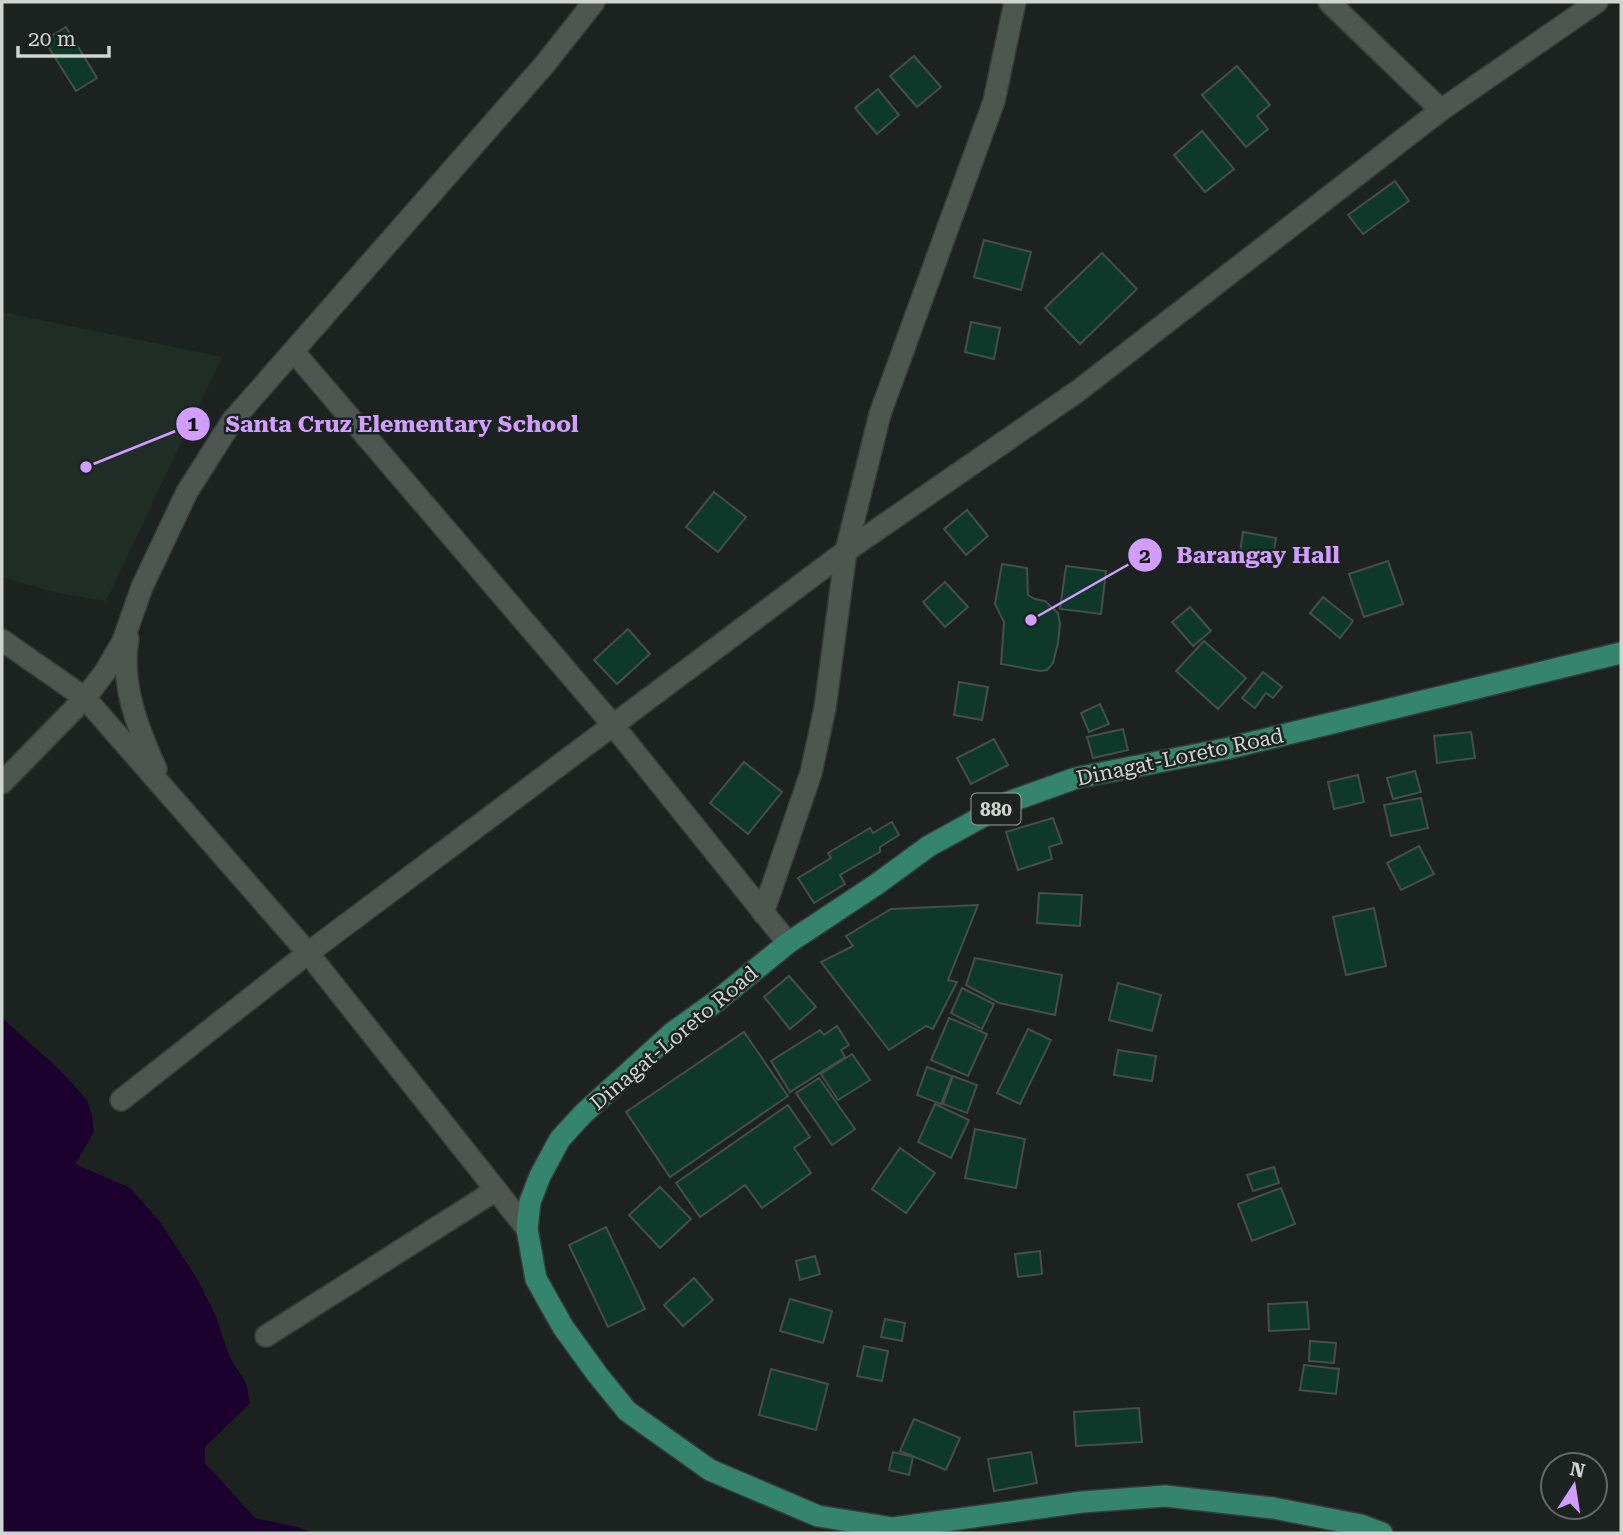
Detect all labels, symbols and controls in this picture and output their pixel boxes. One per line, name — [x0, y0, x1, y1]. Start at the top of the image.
scale bar — [18, 14, 108, 58]
text: 20 m — [28, 27, 76, 51]
callout: Santa Cruz Elementary School — [176, 402, 592, 446]
text: Santa Cruz Elementary School — [225, 411, 579, 438]
text: 1 — [187, 412, 199, 436]
callout: Barangay Hall — [1128, 533, 1354, 577]
text: Barangay Hall — [1176, 542, 1340, 569]
text: 2 — [1139, 544, 1151, 568]
street label: Dinagat-Loreto Road — [1074, 723, 1286, 791]
road number: 880 — [972, 794, 1020, 824]
street label: Dinagat-Loreto Road — [585, 961, 763, 1115]
north arrow — [1539, 1451, 1609, 1521]
text: N — [1568, 1457, 1587, 1483]

